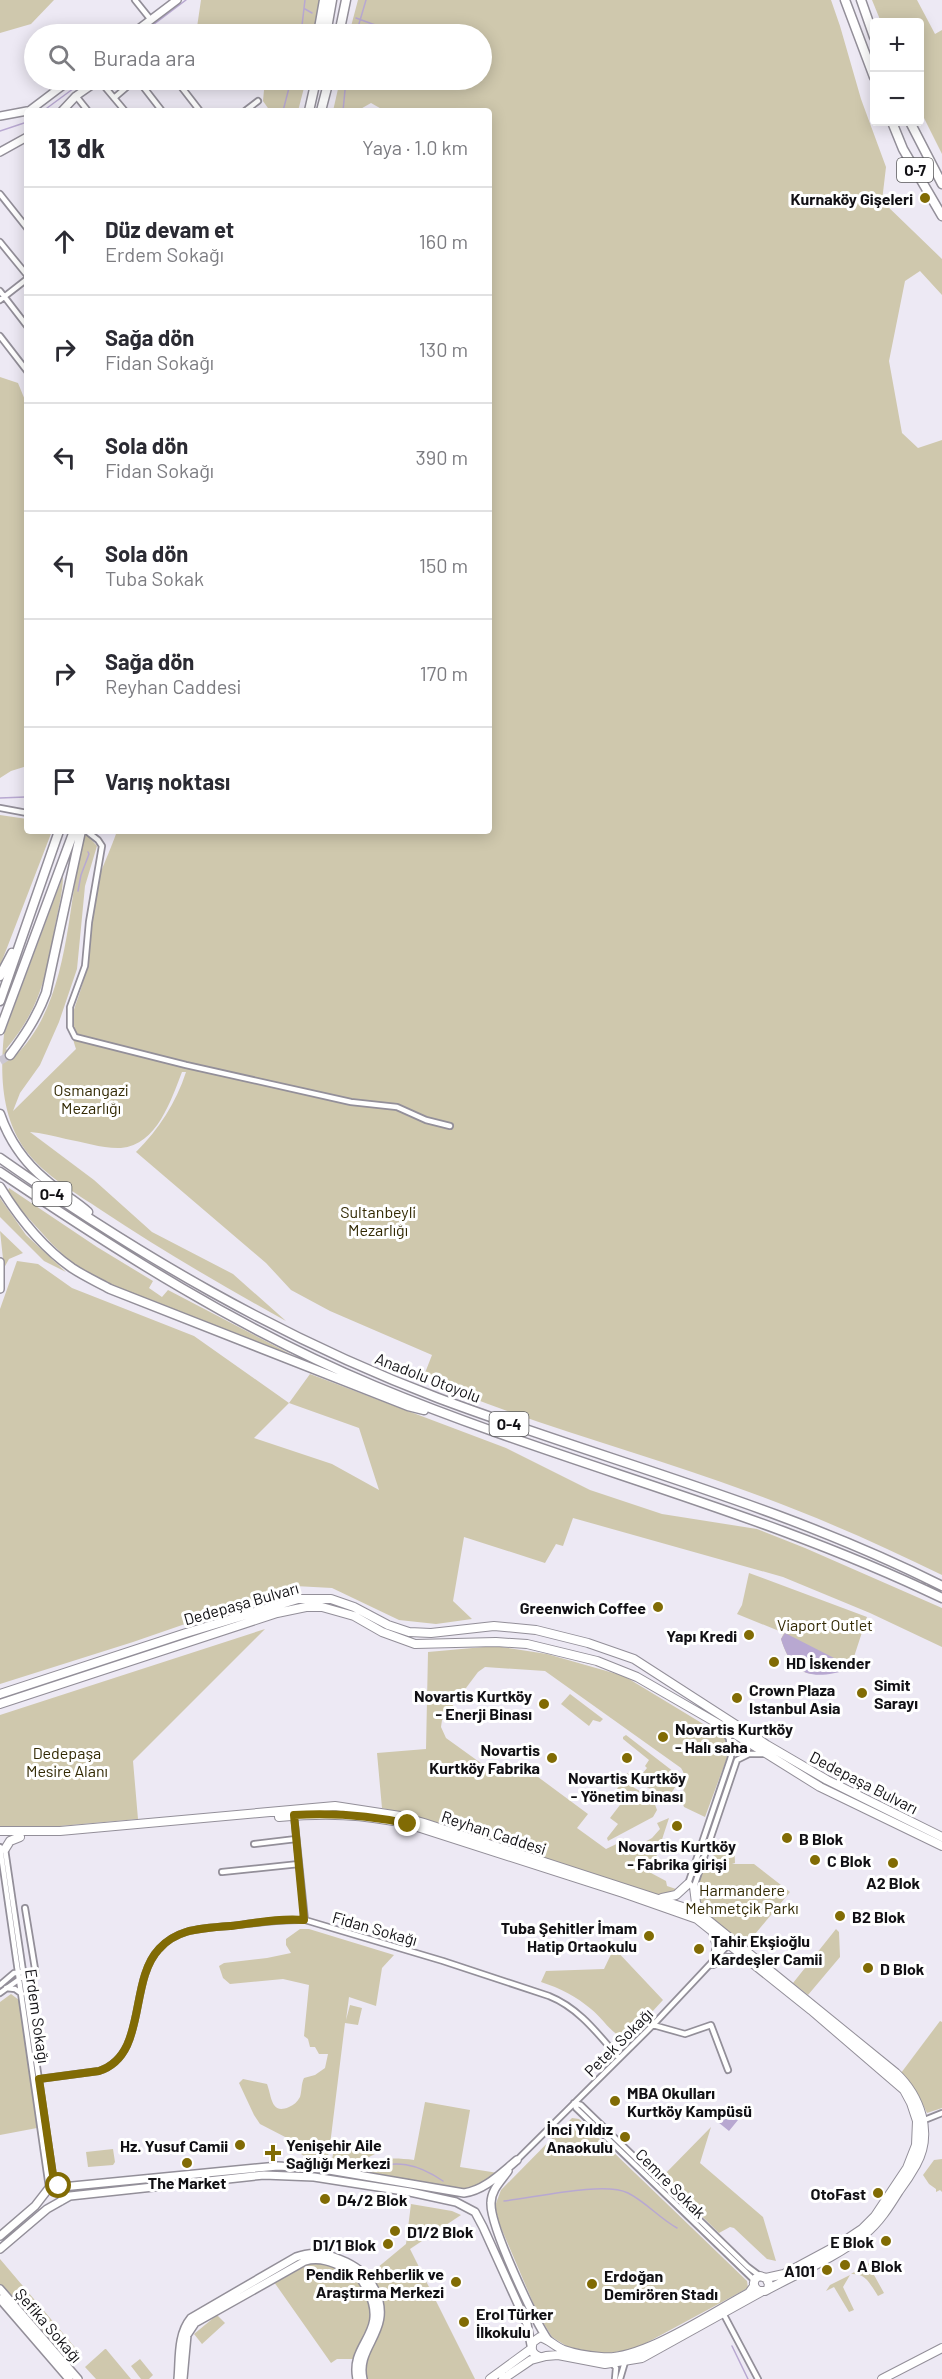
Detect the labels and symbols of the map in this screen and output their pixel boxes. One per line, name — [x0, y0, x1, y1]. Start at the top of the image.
road number: O-7 — [897, 158, 933, 182]
place label: Kurnaköy Gişeleri — [791, 189, 913, 208]
marker: Kurnaköy Gişeleri — [918, 191, 932, 205]
park label: Osmangazi Mezarlığı — [54, 1080, 128, 1117]
road number: O-4 — [32, 1182, 72, 1206]
park label: Sultanbeyli Mezarlığı — [340, 1202, 416, 1239]
street label: Anadolu Otoyolu — [373, 1348, 483, 1406]
road number: O-4 — [490, 1412, 528, 1436]
street label: Dedepaşa Bulvarı — [181, 1578, 301, 1628]
place label: Greenwich Coffee — [520, 1598, 646, 1617]
marker: Greenwich Coffee — [651, 1600, 665, 1614]
park label: Viaport Outlet — [777, 1615, 873, 1634]
place label: Yapı Kredi — [666, 1626, 737, 1645]
marker: Yapı Kredi — [742, 1628, 756, 1642]
place label: HD İskender — [786, 1653, 871, 1672]
marker: HD İskender — [767, 1655, 781, 1669]
place label: Simit Sarayı — [874, 1675, 918, 1712]
place label: Crown Plaza Istanbul Asia — [749, 1680, 840, 1717]
place label: Novartis Kurtköy - Enerji Binası — [414, 1686, 532, 1723]
marker: Simit Sarayı — [855, 1686, 869, 1700]
marker: Crown Plaza Istanbul Asia — [730, 1691, 744, 1705]
marker: Novartis Kurtköy - Enerji Binası — [537, 1697, 551, 1711]
place label: Novartis Kurtköy - Halı saha — [675, 1719, 793, 1756]
marker: Novartis Kurtköy - Halı saha — [656, 1730, 670, 1744]
place label: Novartis Kurtköy Fabrika — [429, 1740, 540, 1777]
park label: Dedepaşa Mesire Alanı — [26, 1743, 108, 1780]
street label: Dedepaşa Bulvarı — [807, 1747, 921, 1817]
marker: Novartis Kurtköy Fabrika — [545, 1751, 559, 1765]
marker: Novartis Kurtköy - Yönetim binası — [620, 1751, 634, 1765]
place label: Novartis Kurtköy - Yönetim binası — [568, 1768, 686, 1805]
street label: Reyhan Caddesi — [439, 1806, 549, 1858]
route end — [394, 1810, 420, 1836]
marker: Novartis Kurtköy - Fabrika girişi — [670, 1819, 684, 1833]
place label: B Blok — [799, 1829, 844, 1848]
marker: B Blok — [780, 1831, 794, 1845]
place label: Novartis Kurtköy - Fabrika girişi — [618, 1836, 736, 1873]
place label: C Blok — [827, 1851, 872, 1870]
marker: C Blok — [808, 1853, 822, 1867]
marker: A2 Blok — [886, 1856, 900, 1870]
place label: A2 Blok — [866, 1873, 921, 1892]
park label: Harmandere Mehmetçik Parkı — [685, 1880, 799, 1917]
street label: Fidan Sokağı — [330, 1907, 420, 1949]
place label: B2 Blok — [852, 1907, 906, 1926]
marker: B2 Blok — [833, 1909, 847, 1923]
place label: Tuba Şehitler İmam Hatip Ortaokulu — [501, 1918, 637, 1955]
marker: Tuba Şehitler İmam Hatip Ortaokulu — [642, 1929, 656, 1943]
place label: Tahir Ekşioğlu Kardeşler Camii — [711, 1931, 822, 1968]
marker: Tahir Ekşioğlu Kardeşler Camii — [692, 1942, 706, 1956]
place label: D Blok — [880, 1959, 925, 1978]
marker: D Blok — [861, 1961, 875, 1975]
street label: Erdem Sokağı — [22, 1968, 54, 2064]
street label: Petek Sokağı — [580, 2004, 656, 2080]
place label: MBA Okulları Kurtköy Kampüsü — [627, 2083, 752, 2120]
marker: MBA Okulları Kurtköy Kampüsü — [608, 2094, 622, 2108]
place label: İnci Yıldız Anaokulu — [546, 2119, 613, 2156]
marker: İnci Yıldız Anaokulu — [618, 2130, 632, 2144]
place label: Yenişehir Aile Sağlığı Merkezi — [286, 2135, 391, 2172]
place label: Hz. Yusuf Camii — [120, 2136, 228, 2155]
marker: Hz. Yusuf Camii — [233, 2138, 247, 2152]
marker: Yenişehir Aile Sağlığı Merkezi — [264, 2144, 282, 2162]
street label: Cemre Sokak — [632, 2144, 710, 2222]
marker: The Market — [180, 2156, 194, 2170]
route start — [45, 2172, 71, 2198]
place label: The Market — [148, 2173, 226, 2192]
place label: OtoFast — [810, 2184, 866, 2203]
marker: OtoFast — [871, 2186, 885, 2200]
place label: D4/2 Blok — [337, 2190, 408, 2209]
marker: D4/2 Blok — [318, 2192, 332, 2206]
place label: D1/2 Blok — [407, 2222, 474, 2241]
marker: D1/2 Blok — [388, 2224, 402, 2238]
place label: E Blok — [830, 2232, 874, 2251]
marker: E Blok — [879, 2234, 893, 2248]
place label: D1/1 Blok — [313, 2235, 376, 2254]
marker: D1/1 Blok — [381, 2237, 395, 2251]
place label: A Blok — [857, 2256, 903, 2275]
marker: A Blok — [838, 2258, 852, 2272]
place label: A101 — [784, 2261, 815, 2280]
marker: A101 — [820, 2263, 834, 2277]
place label: Pendik Rehberlik ve Araştırma Merkezi — [306, 2264, 444, 2301]
place label: Erdoğan Demirören Stadı — [604, 2266, 718, 2303]
marker: Pendik Rehberlik ve Araştırma Merkezi — [449, 2275, 463, 2289]
marker: Erdoğan Demirören Stadı — [585, 2277, 599, 2291]
street label: Şefika Sokağı — [12, 2284, 86, 2366]
place label: Erol Türker İlkokulu — [476, 2304, 553, 2341]
marker: Erol Türker İlkokulu — [457, 2315, 471, 2329]

